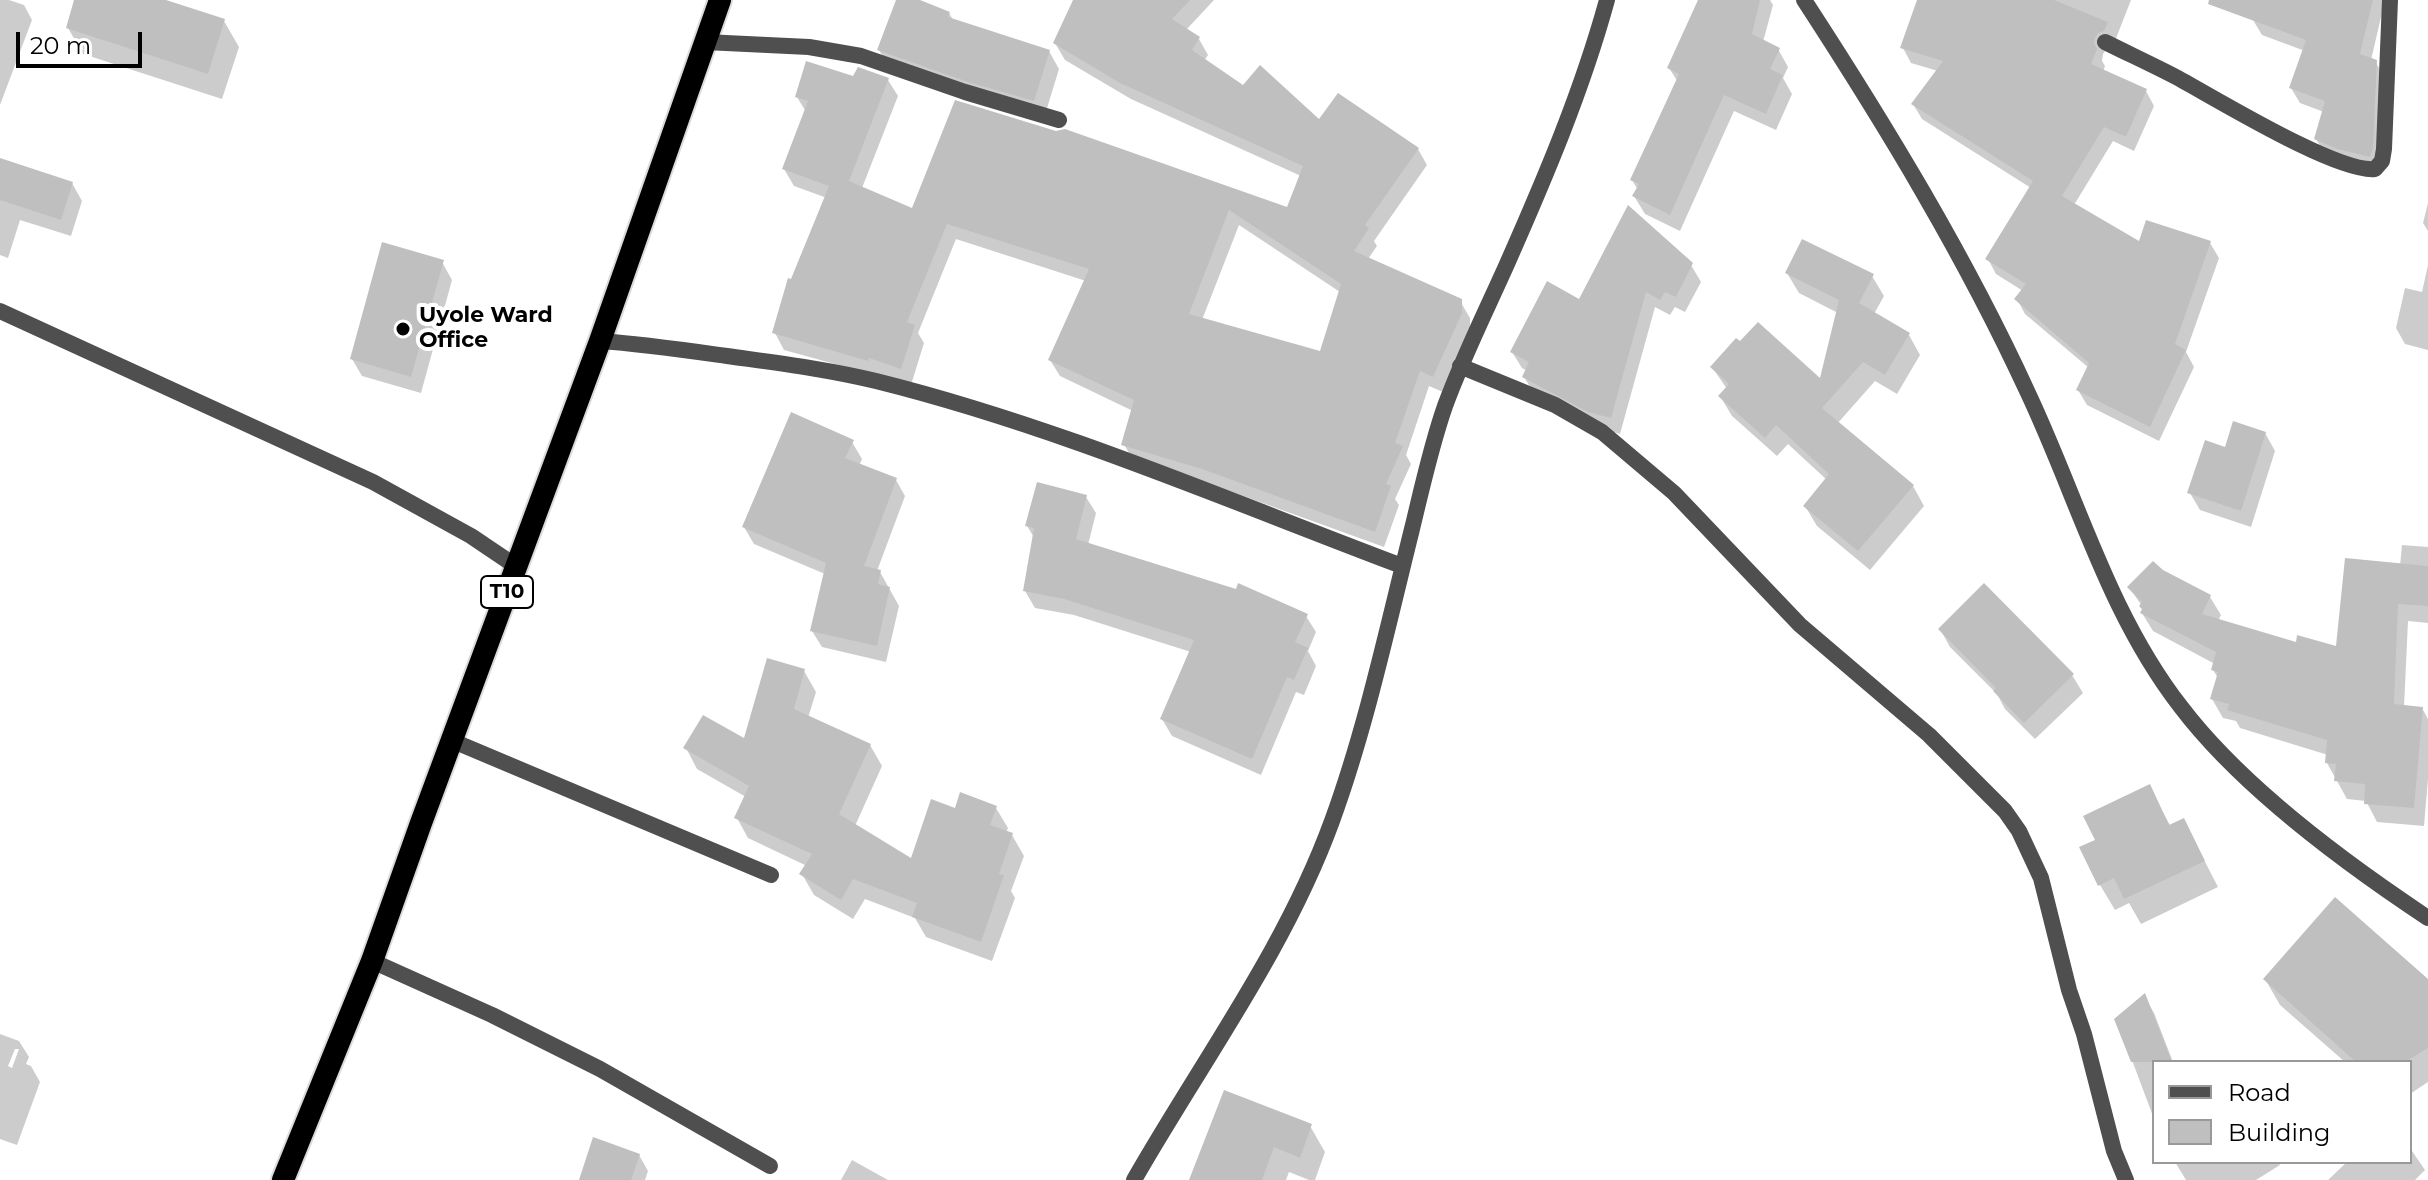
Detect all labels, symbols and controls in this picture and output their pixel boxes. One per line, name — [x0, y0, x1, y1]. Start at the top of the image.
scale bar — [20, 16, 146, 66]
text: 20 m — [30, 31, 91, 60]
place label: Uyole Ward Office — [419, 303, 553, 354]
marker: Uyole Ward Office — [394, 320, 412, 338]
road number: T10 — [481, 576, 533, 608]
legend — [2152, 1060, 2412, 1164]
text: Road — [2228, 1078, 2291, 1107]
text: Building — [2228, 1118, 2331, 1147]

